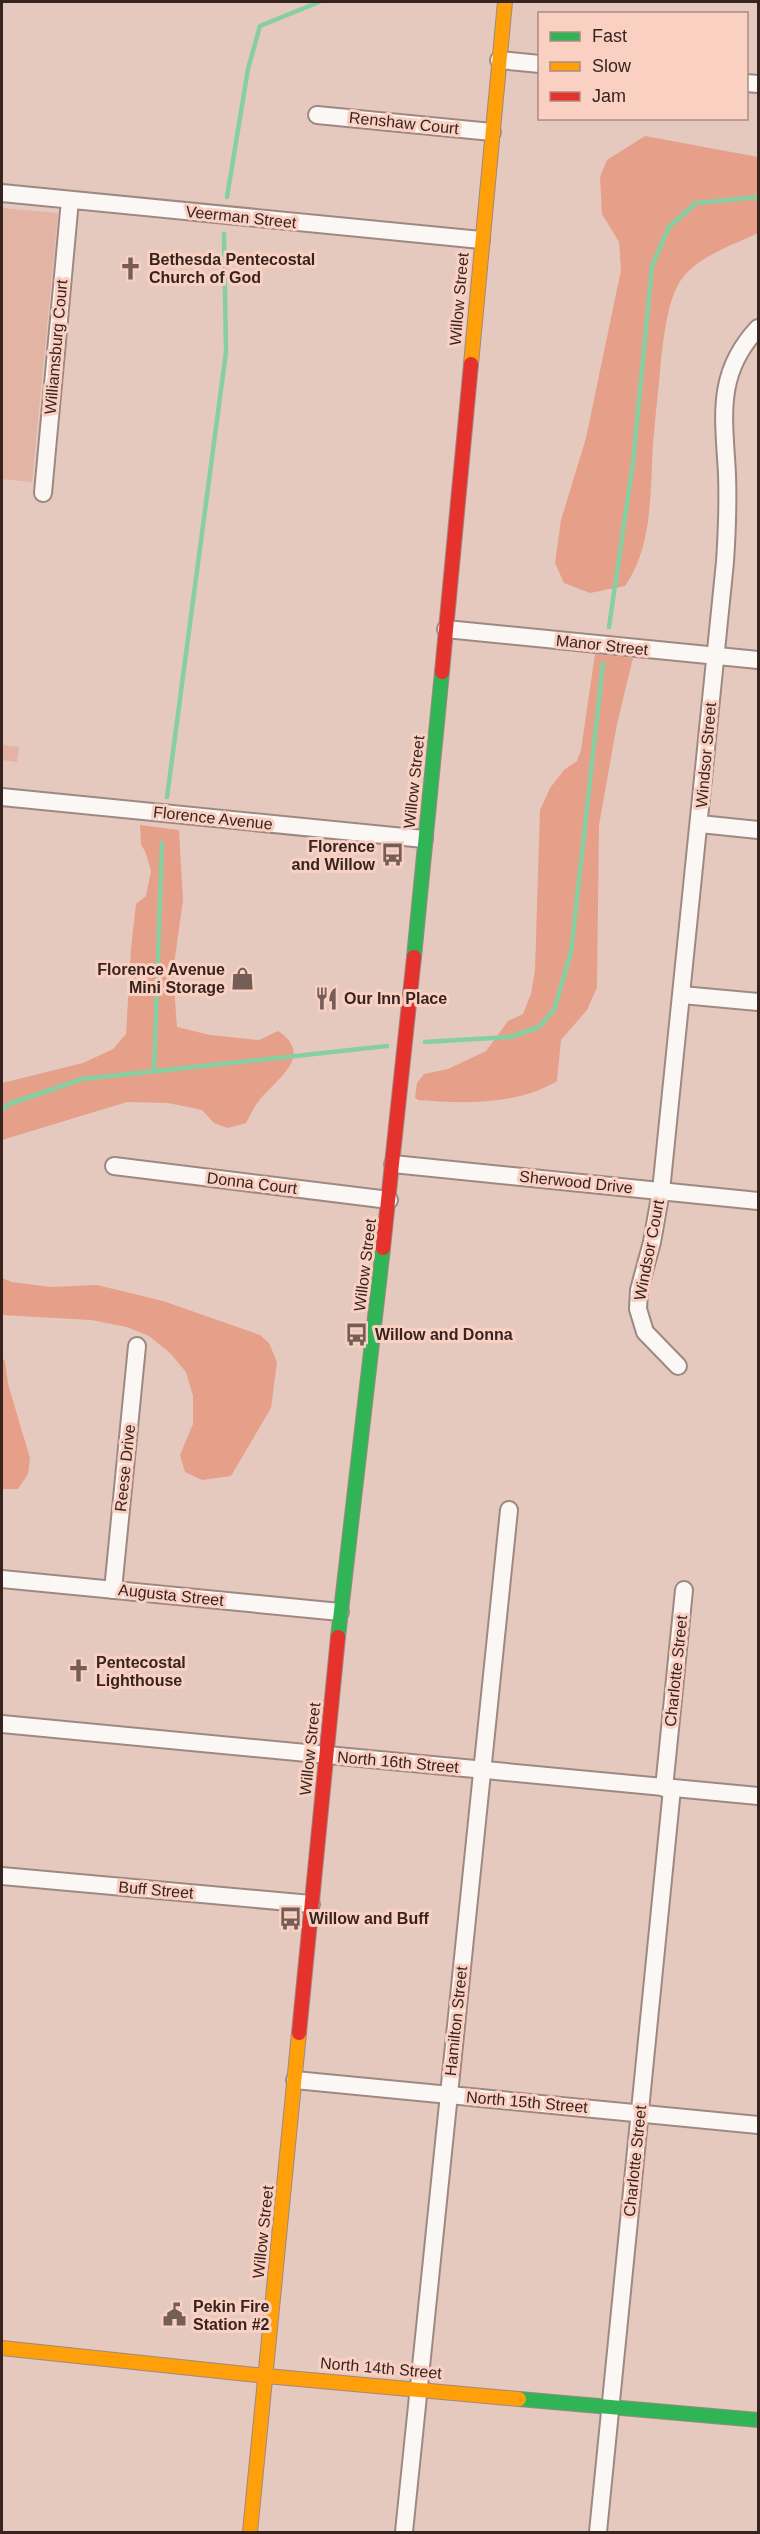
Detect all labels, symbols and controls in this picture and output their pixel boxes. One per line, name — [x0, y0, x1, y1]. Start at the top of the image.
legend — [538, 12, 748, 120]
text: Fast — [592, 26, 627, 46]
text: Slow — [592, 56, 632, 76]
text: Jam — [592, 86, 626, 106]
street label: Renshaw Court — [348, 109, 460, 137]
street label: Veerman Street — [185, 203, 298, 231]
place label: Bethesda Pentecostal Church of God — [149, 251, 315, 286]
street label: Willow Street — [446, 251, 472, 346]
church icon: Bethesda Pentecostal Church of God — [118, 255, 144, 281]
street label: Williamsburg Court — [42, 278, 70, 415]
street label: Manor Street — [555, 632, 649, 658]
street label: Windsor Street — [693, 701, 719, 808]
street label: Willow Street — [401, 734, 427, 829]
street label: Florence Avenue — [153, 803, 274, 833]
place label: Florence and Willow — [292, 838, 376, 873]
bus stop icon: Florence and Willow — [380, 842, 406, 868]
place label: Florence Avenue Mini Storage — [97, 961, 225, 996]
shop icon: Florence Avenue Mini Storage — [230, 965, 256, 991]
restaurant icon: Our Inn Place — [313, 985, 339, 1011]
place label: Our Inn Place — [344, 990, 447, 1007]
street label: Sherwood Drive — [519, 1168, 634, 1196]
street label: Donna Court — [206, 1169, 299, 1197]
street label: Windsor Court — [631, 1198, 667, 1302]
street label: Willow Street — [351, 1217, 379, 1312]
bus stop icon: Willow and Donna — [344, 1321, 370, 1347]
place label: Willow and Donna — [375, 1326, 513, 1343]
street label: Reese Drive — [112, 1423, 138, 1513]
street label: Augusta Street — [117, 1581, 225, 1609]
street label: Charlotte Street — [662, 1614, 690, 1728]
place label: Pentecostal Lighthouse — [96, 1654, 186, 1689]
church icon: Pentecostal Lighthouse — [65, 1658, 91, 1684]
street label: Willow Street — [297, 1701, 323, 1796]
street label: North 16th Street — [337, 1748, 460, 1776]
street label: Buff Street — [118, 1878, 195, 1902]
bus stop icon: Willow and Buff — [278, 1905, 304, 1931]
place label: Willow and Buff — [309, 1910, 430, 1927]
street label: Hamilton Street — [442, 1965, 470, 2077]
street label: North 15th Street — [466, 2088, 589, 2116]
street label: Charlotte Street — [621, 2104, 649, 2218]
street label: Willow Street — [250, 2184, 276, 2279]
place label: Pekin Fire Station #2 — [193, 2298, 270, 2333]
public building icon: Pekin Fire Station #2 — [162, 2302, 188, 2328]
street label: North 14th Street — [320, 2354, 443, 2382]

